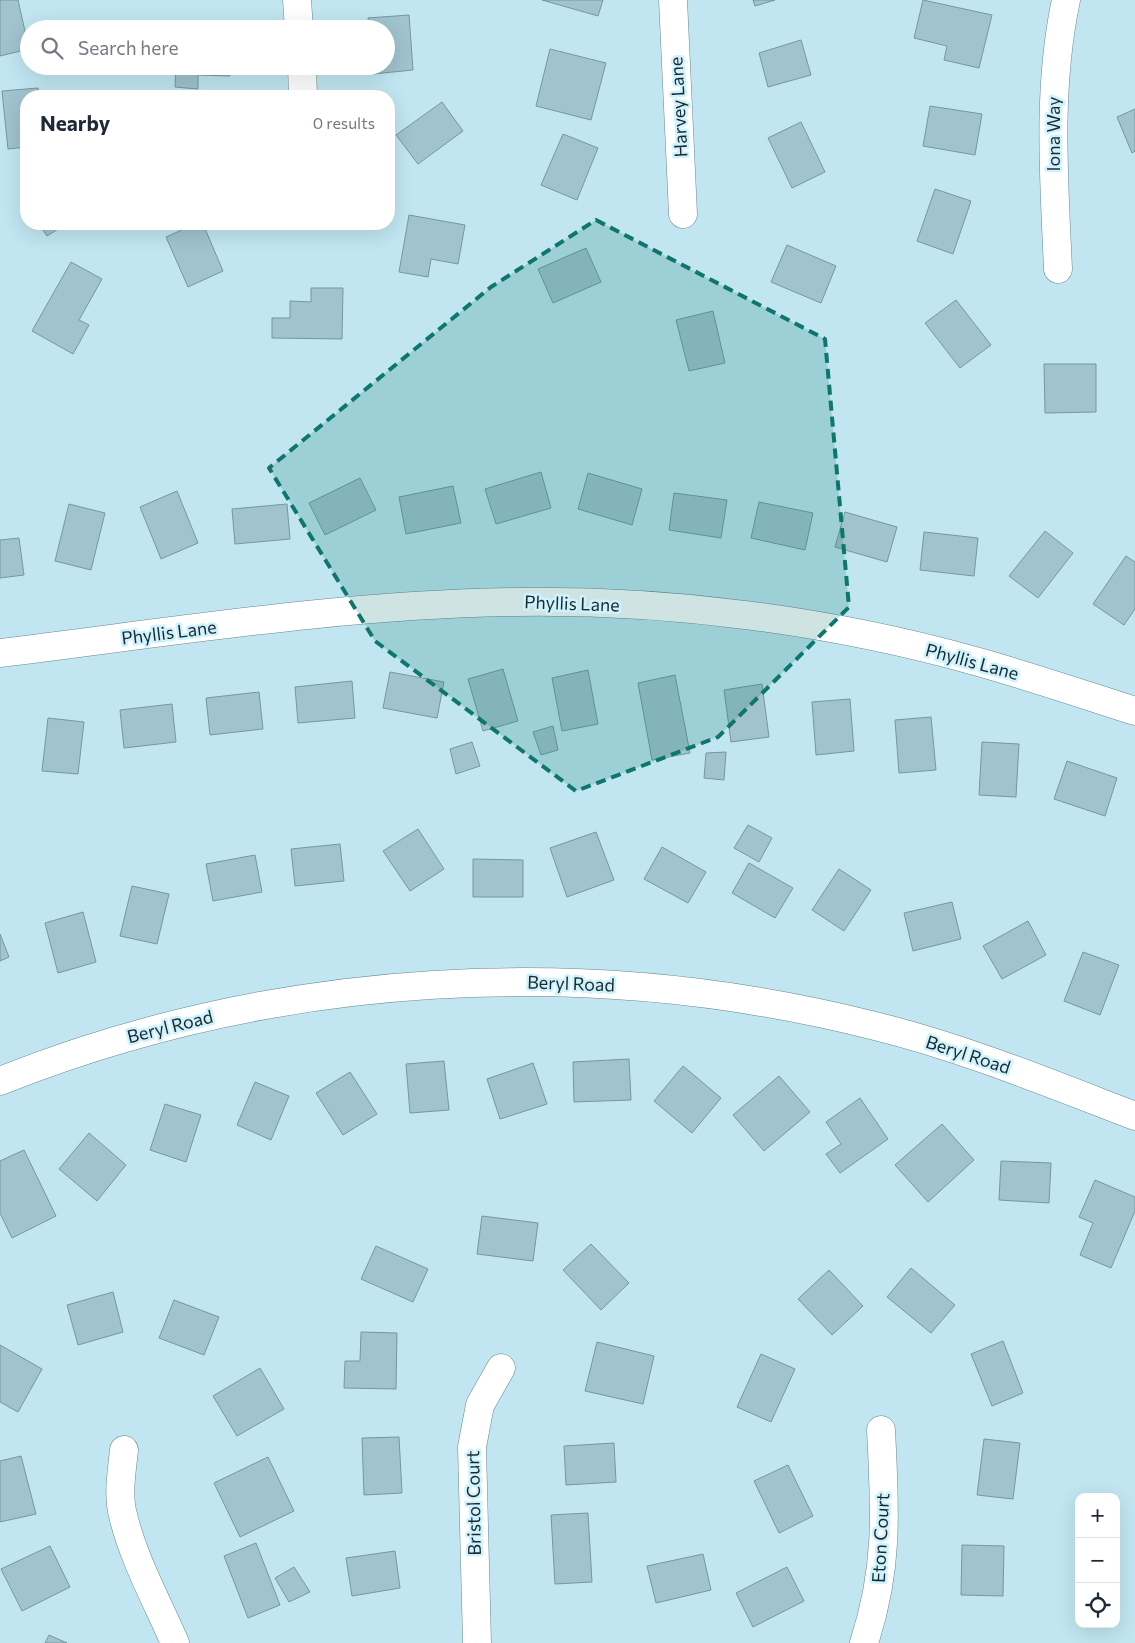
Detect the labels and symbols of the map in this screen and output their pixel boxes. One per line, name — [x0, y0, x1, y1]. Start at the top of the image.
street label: Harvey Lane — [664, 56, 692, 158]
street label: Iona Way — [1042, 97, 1064, 171]
street label: Phyllis Lane — [524, 590, 620, 616]
street label: Phyllis Lane — [120, 615, 218, 649]
street label: Phyllis Lane — [923, 638, 1021, 684]
street label: Beryl Road — [527, 970, 615, 996]
street label: Beryl Road — [125, 1005, 215, 1047]
street label: Beryl Road — [923, 1030, 1013, 1078]
street label: Bristol Court — [461, 1450, 485, 1556]
street label: Eton Court — [867, 1492, 893, 1583]

